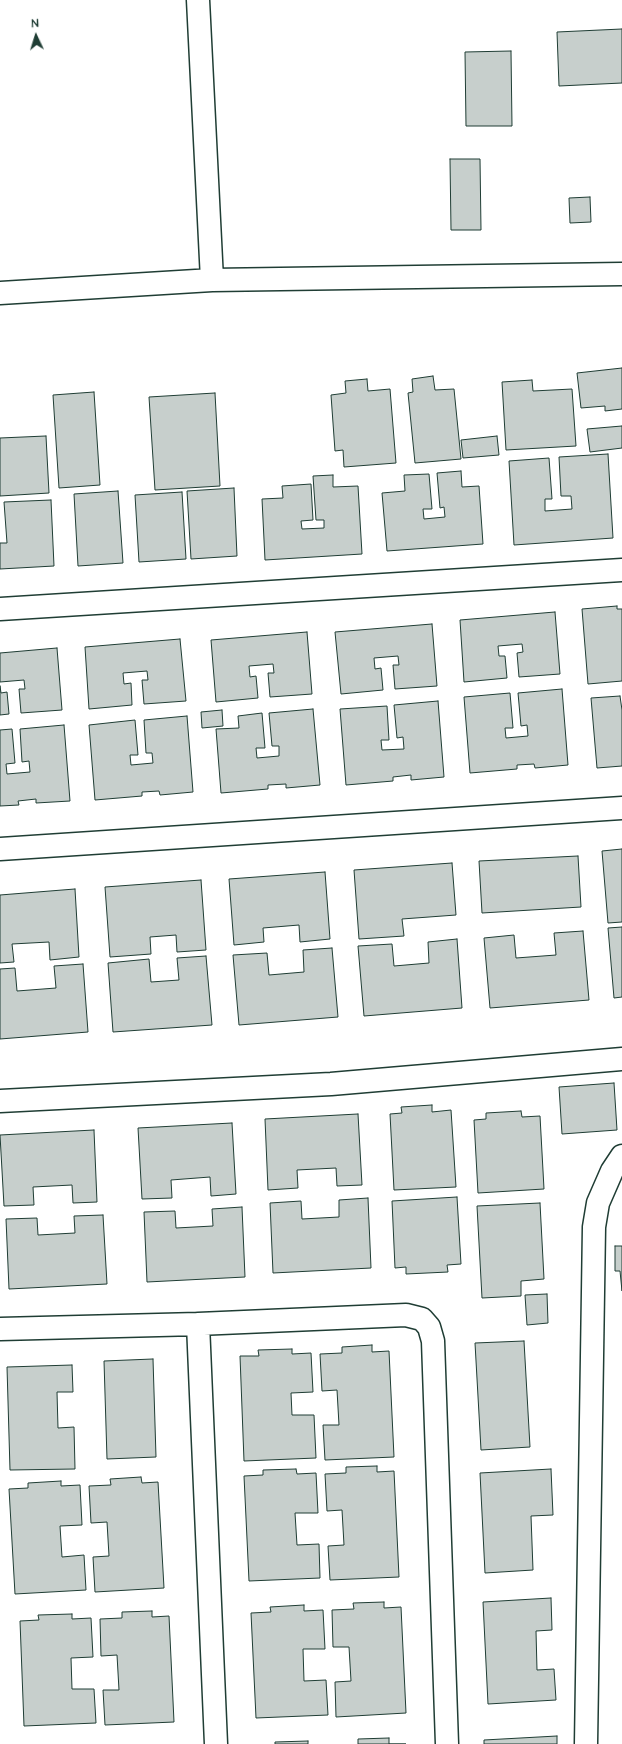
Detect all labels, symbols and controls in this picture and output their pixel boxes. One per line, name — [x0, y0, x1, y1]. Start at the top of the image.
north arrow — [16, 16, 56, 56]
text: N — [31, 16, 39, 31]

